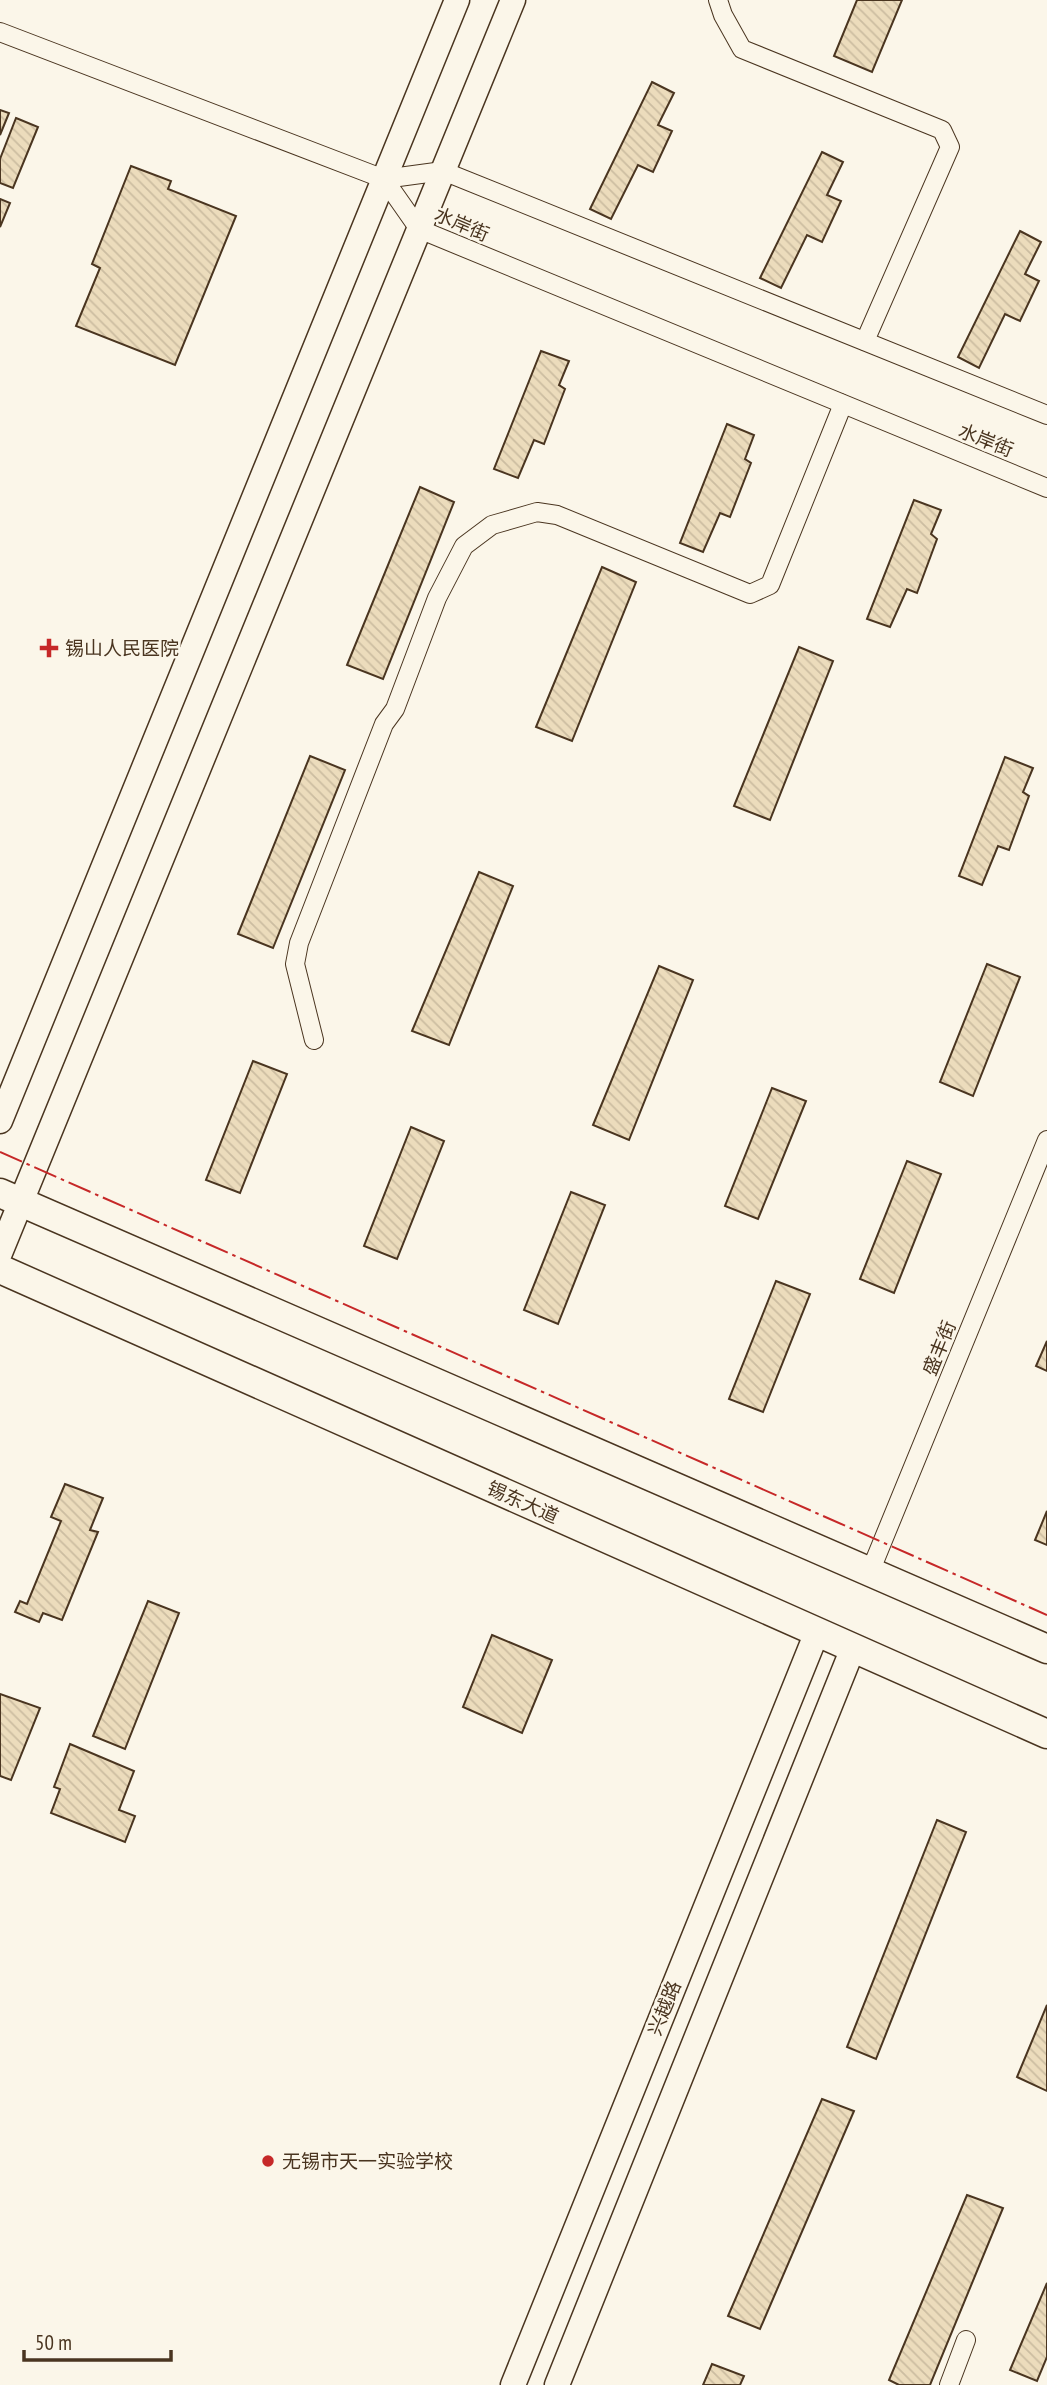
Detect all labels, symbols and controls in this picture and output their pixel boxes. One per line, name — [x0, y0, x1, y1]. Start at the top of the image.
street label: 水岸街 — [431, 202, 493, 246]
street label: 水岸街 — [955, 418, 1017, 462]
place label: 锡山人民医院 — [65, 636, 179, 660]
marker: 锡山人民医院 — [39, 638, 59, 658]
street label: 盛丰街 — [917, 1317, 961, 1379]
street label: 锡东大道 — [483, 1476, 563, 1528]
street label: 兴越路 — [642, 1977, 686, 2039]
place label: 无锡市天一实验学校 — [282, 2149, 453, 2173]
marker: 无锡市天一实验学校 — [260, 2153, 276, 2169]
scale bar — [24, 2318, 172, 2362]
text: 50 m — [35, 2329, 72, 2356]

